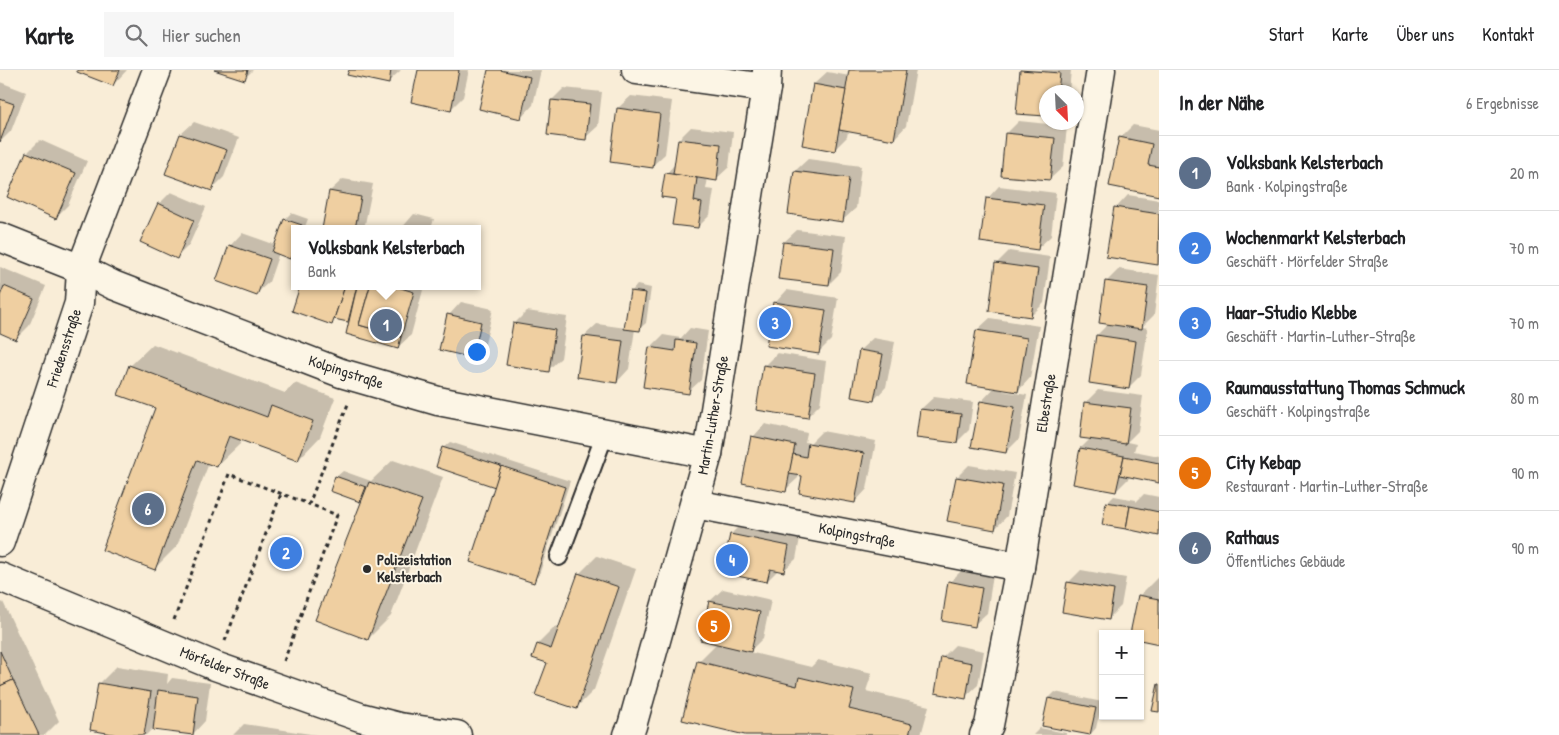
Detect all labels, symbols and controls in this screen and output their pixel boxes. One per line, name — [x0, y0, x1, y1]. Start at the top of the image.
search box — [104, 12, 454, 57]
text: Karte — [25, 19, 74, 51]
icon: search — [122, 21, 150, 49]
text: Hier suchen — [162, 22, 241, 48]
text: Start — [1269, 22, 1304, 47]
text: Karte — [1332, 22, 1368, 47]
text: Über uns — [1396, 22, 1454, 47]
text: Kontakt — [1482, 22, 1534, 47]
north arrow — [1039, 85, 1084, 130]
text: In der Nähe — [1179, 88, 1264, 117]
text: 6 Ergebnisse — [1466, 92, 1539, 114]
text: Volksbank Kelsterbach — [1226, 149, 1383, 175]
text: 1 — [1192, 162, 1198, 184]
text: 20 m — [1510, 162, 1539, 184]
text: Bank · Kolpingstraße — [1226, 175, 1348, 197]
text: Wochenmarkt Kelsterbach — [1226, 224, 1405, 250]
popup — [291, 225, 481, 290]
text: Volksbank Kelsterbach — [308, 234, 464, 260]
text: 2 — [1191, 237, 1199, 259]
text: 70 m — [1509, 237, 1539, 259]
text: Geschäft · Mörfelder Straße — [1226, 250, 1388, 272]
text: Bank — [308, 260, 336, 282]
text: Haar-Studio Klebbe — [1226, 299, 1357, 325]
pin: 3 — [759, 304, 791, 342]
street label: Friedensstraße — [41, 306, 86, 391]
pin: 1 — [370, 306, 402, 344]
text: 3 — [1191, 312, 1199, 334]
text: 70 m — [1509, 312, 1539, 334]
text: Geschäft · Martin-Luther-Straße — [1226, 325, 1416, 347]
your location — [464, 339, 490, 365]
street label: Kolpingstraße — [306, 350, 386, 394]
street label: Martin-Luther-Straße — [692, 354, 733, 476]
street label: Elbestraße — [1030, 372, 1061, 434]
text: Raumausstattung Thomas Schmuck — [1226, 374, 1465, 400]
text: 4 — [1192, 387, 1198, 409]
text: 80 m — [1510, 387, 1539, 409]
text: Geschäft · Kolpingstraße — [1226, 400, 1370, 422]
text: City Kebap — [1226, 449, 1301, 475]
text: 5 — [1192, 462, 1198, 484]
text: 90 m — [1511, 462, 1539, 484]
text: Restaurant · Martin-Luther-Straße — [1226, 475, 1428, 497]
pin: 6 — [132, 490, 164, 528]
street label: Kolpingstraße — [817, 517, 897, 552]
text: Rathaus — [1226, 524, 1279, 550]
pin: 2 — [270, 534, 302, 572]
text: 6 — [1192, 537, 1198, 559]
text: 90 m — [1511, 537, 1539, 559]
pin: 4 — [716, 541, 748, 579]
place label: Polizeistation Kelsterbach — [377, 549, 452, 587]
text: Öffentliches Gebäude — [1226, 550, 1345, 572]
marker: Polizeistation Kelsterbach — [361, 563, 373, 575]
pin: 5 — [698, 607, 730, 645]
map controls — [1099, 630, 1144, 720]
button: + — [1099, 630, 1144, 675]
street label: Mörfelder Straße — [177, 641, 273, 694]
button: − — [1099, 675, 1144, 720]

